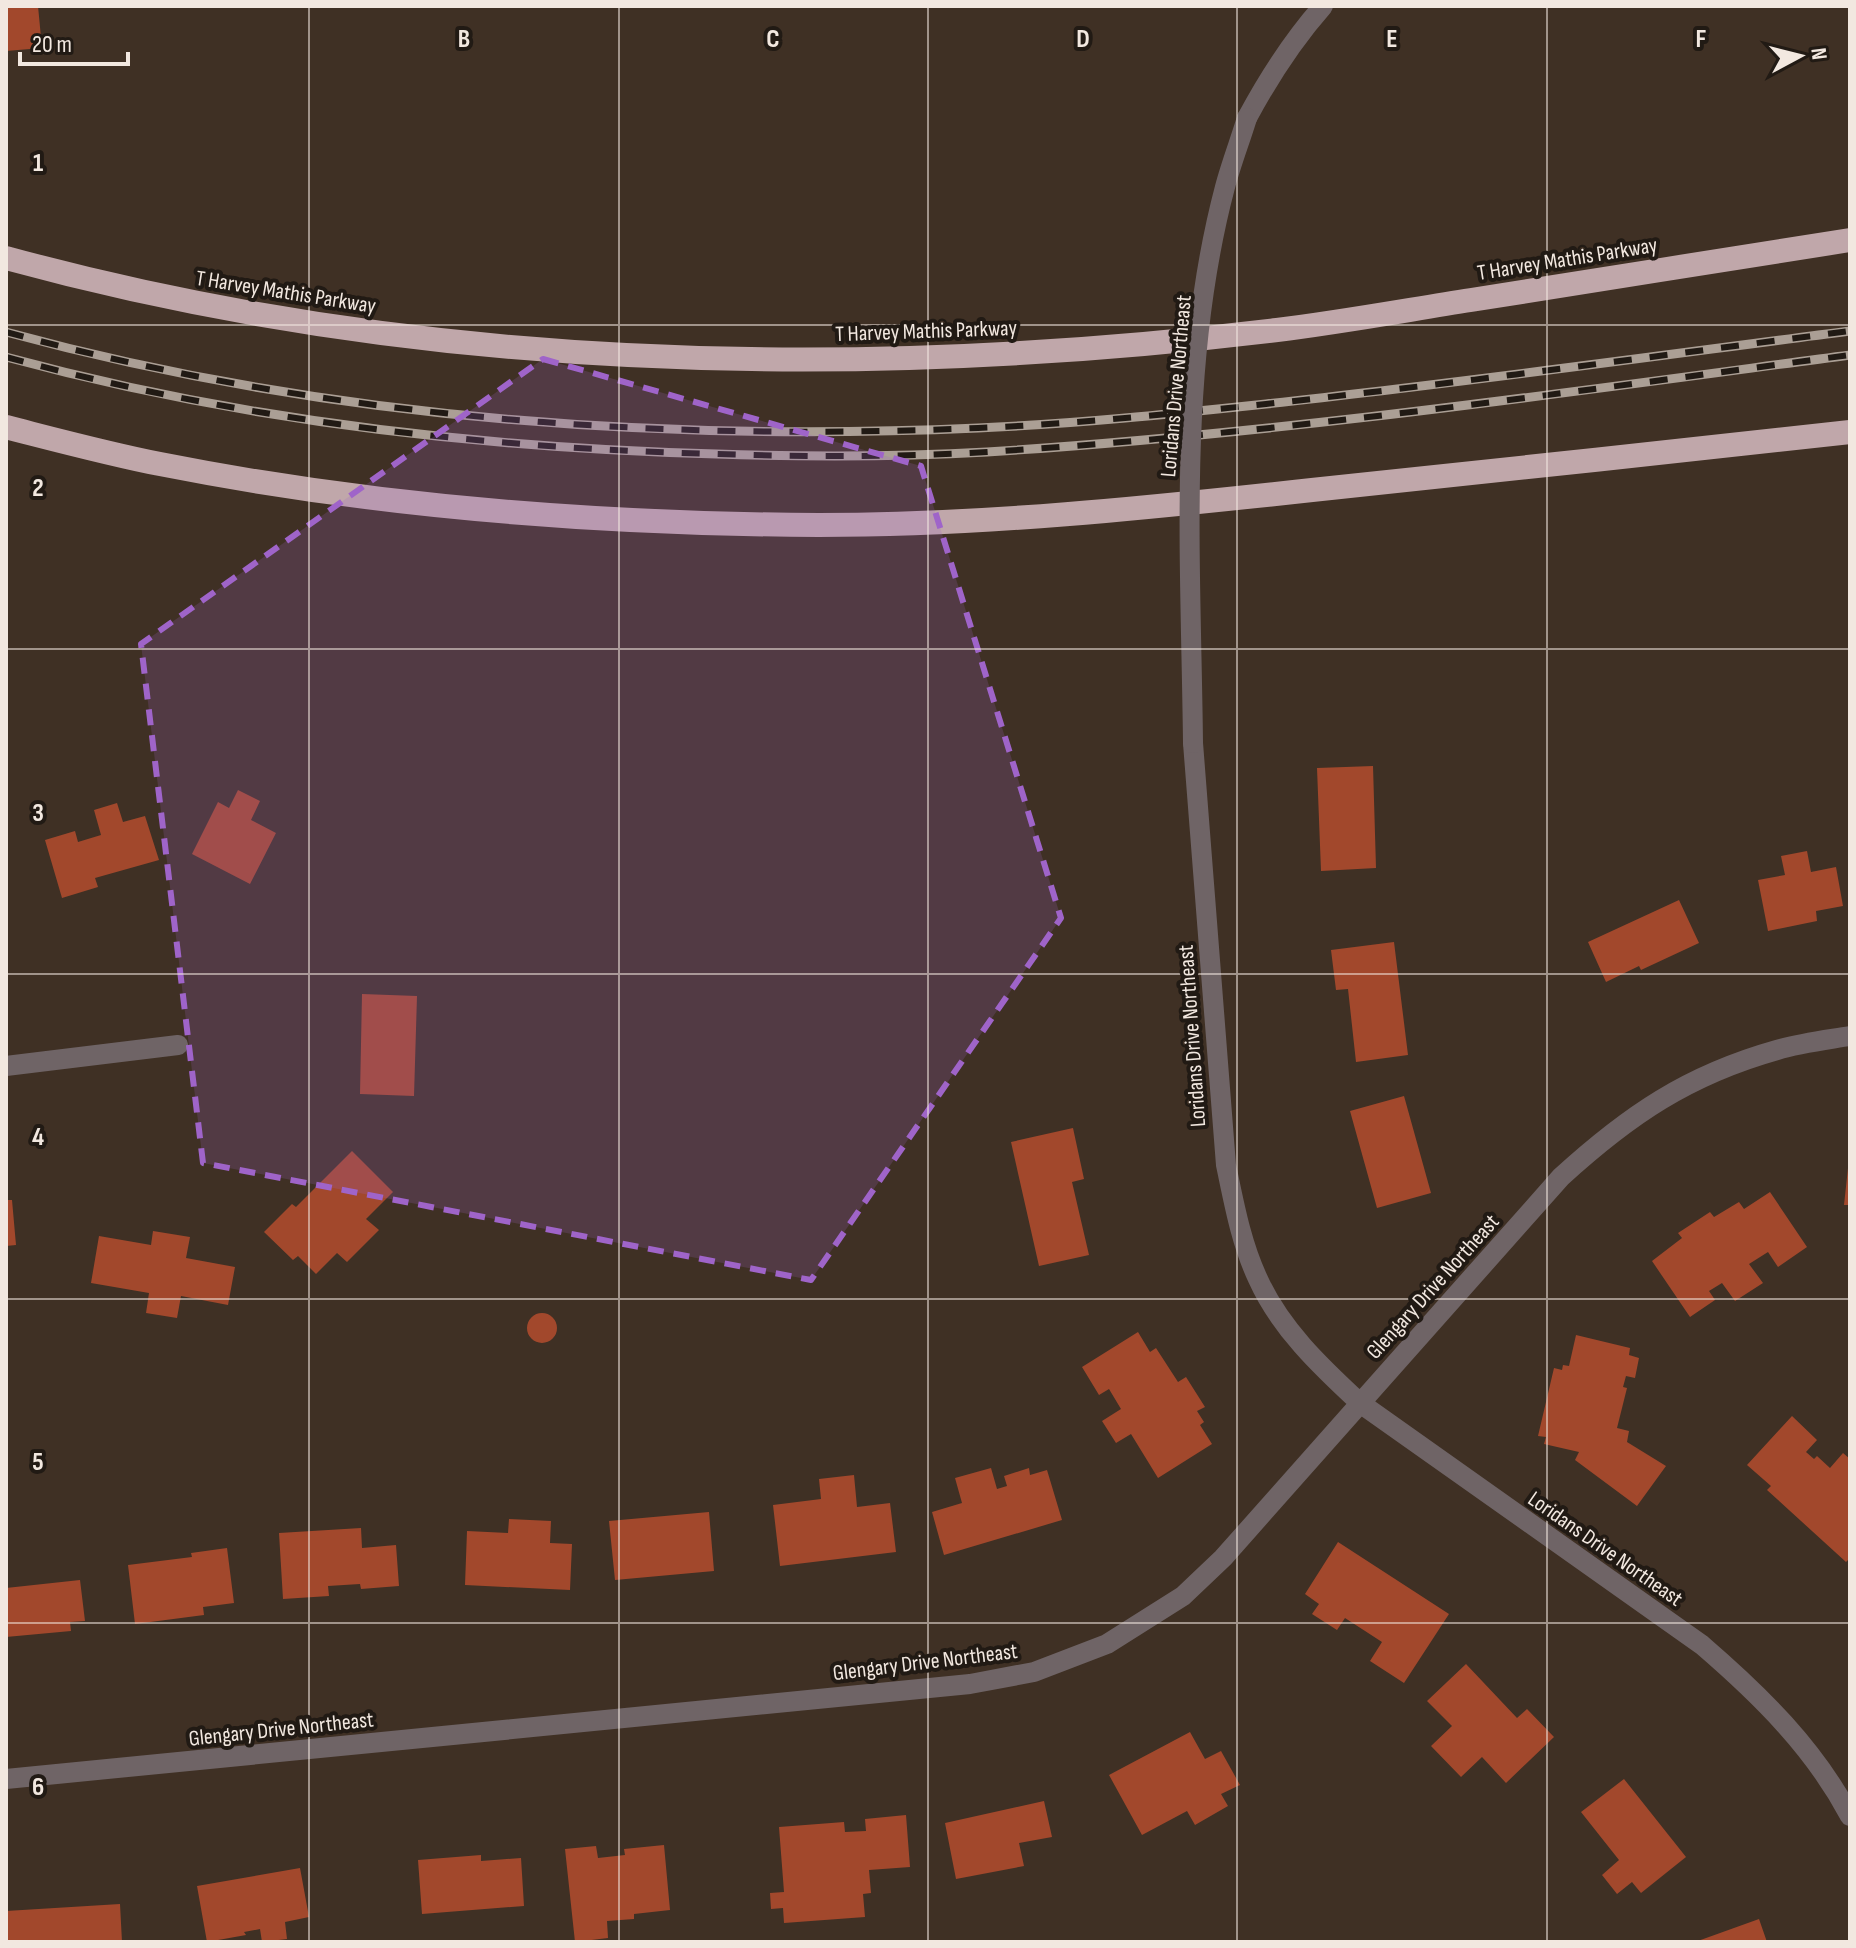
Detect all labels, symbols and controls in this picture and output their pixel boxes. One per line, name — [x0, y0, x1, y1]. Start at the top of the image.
scale bar — [20, 16, 128, 66]
north arrow — [1760, 16, 1840, 96]
text: B — [458, 24, 470, 55]
text: C — [766, 24, 780, 55]
text: D — [1076, 24, 1090, 55]
text: E — [1386, 24, 1398, 55]
text: F — [1696, 24, 1707, 55]
text: 20 m — [32, 30, 72, 59]
text: N — [1804, 46, 1832, 61]
text: 1 — [33, 148, 43, 179]
street label: T Harvey Mathis Parkway — [1475, 232, 1660, 287]
street label: T Harvey Mathis Parkway — [194, 265, 378, 320]
street label: Loridans Drive Northeast — [1155, 294, 1198, 478]
street label: T Harvey Mathis Parkway — [835, 315, 1018, 348]
text: 2 — [32, 473, 44, 504]
text: 3 — [32, 798, 44, 829]
street label: Loridans Drive Northeast — [1173, 944, 1212, 1128]
text: 4 — [32, 1122, 44, 1153]
street label: Glengary Drive Northeast — [1361, 1209, 1505, 1365]
text: 5 — [32, 1447, 44, 1478]
street label: Loridans Drive Northeast — [1523, 1486, 1688, 1613]
street label: Glengary Drive Northeast — [831, 1638, 1019, 1687]
street label: Glengary Drive Northeast — [187, 1706, 375, 1753]
text: 6 — [32, 1772, 44, 1803]

